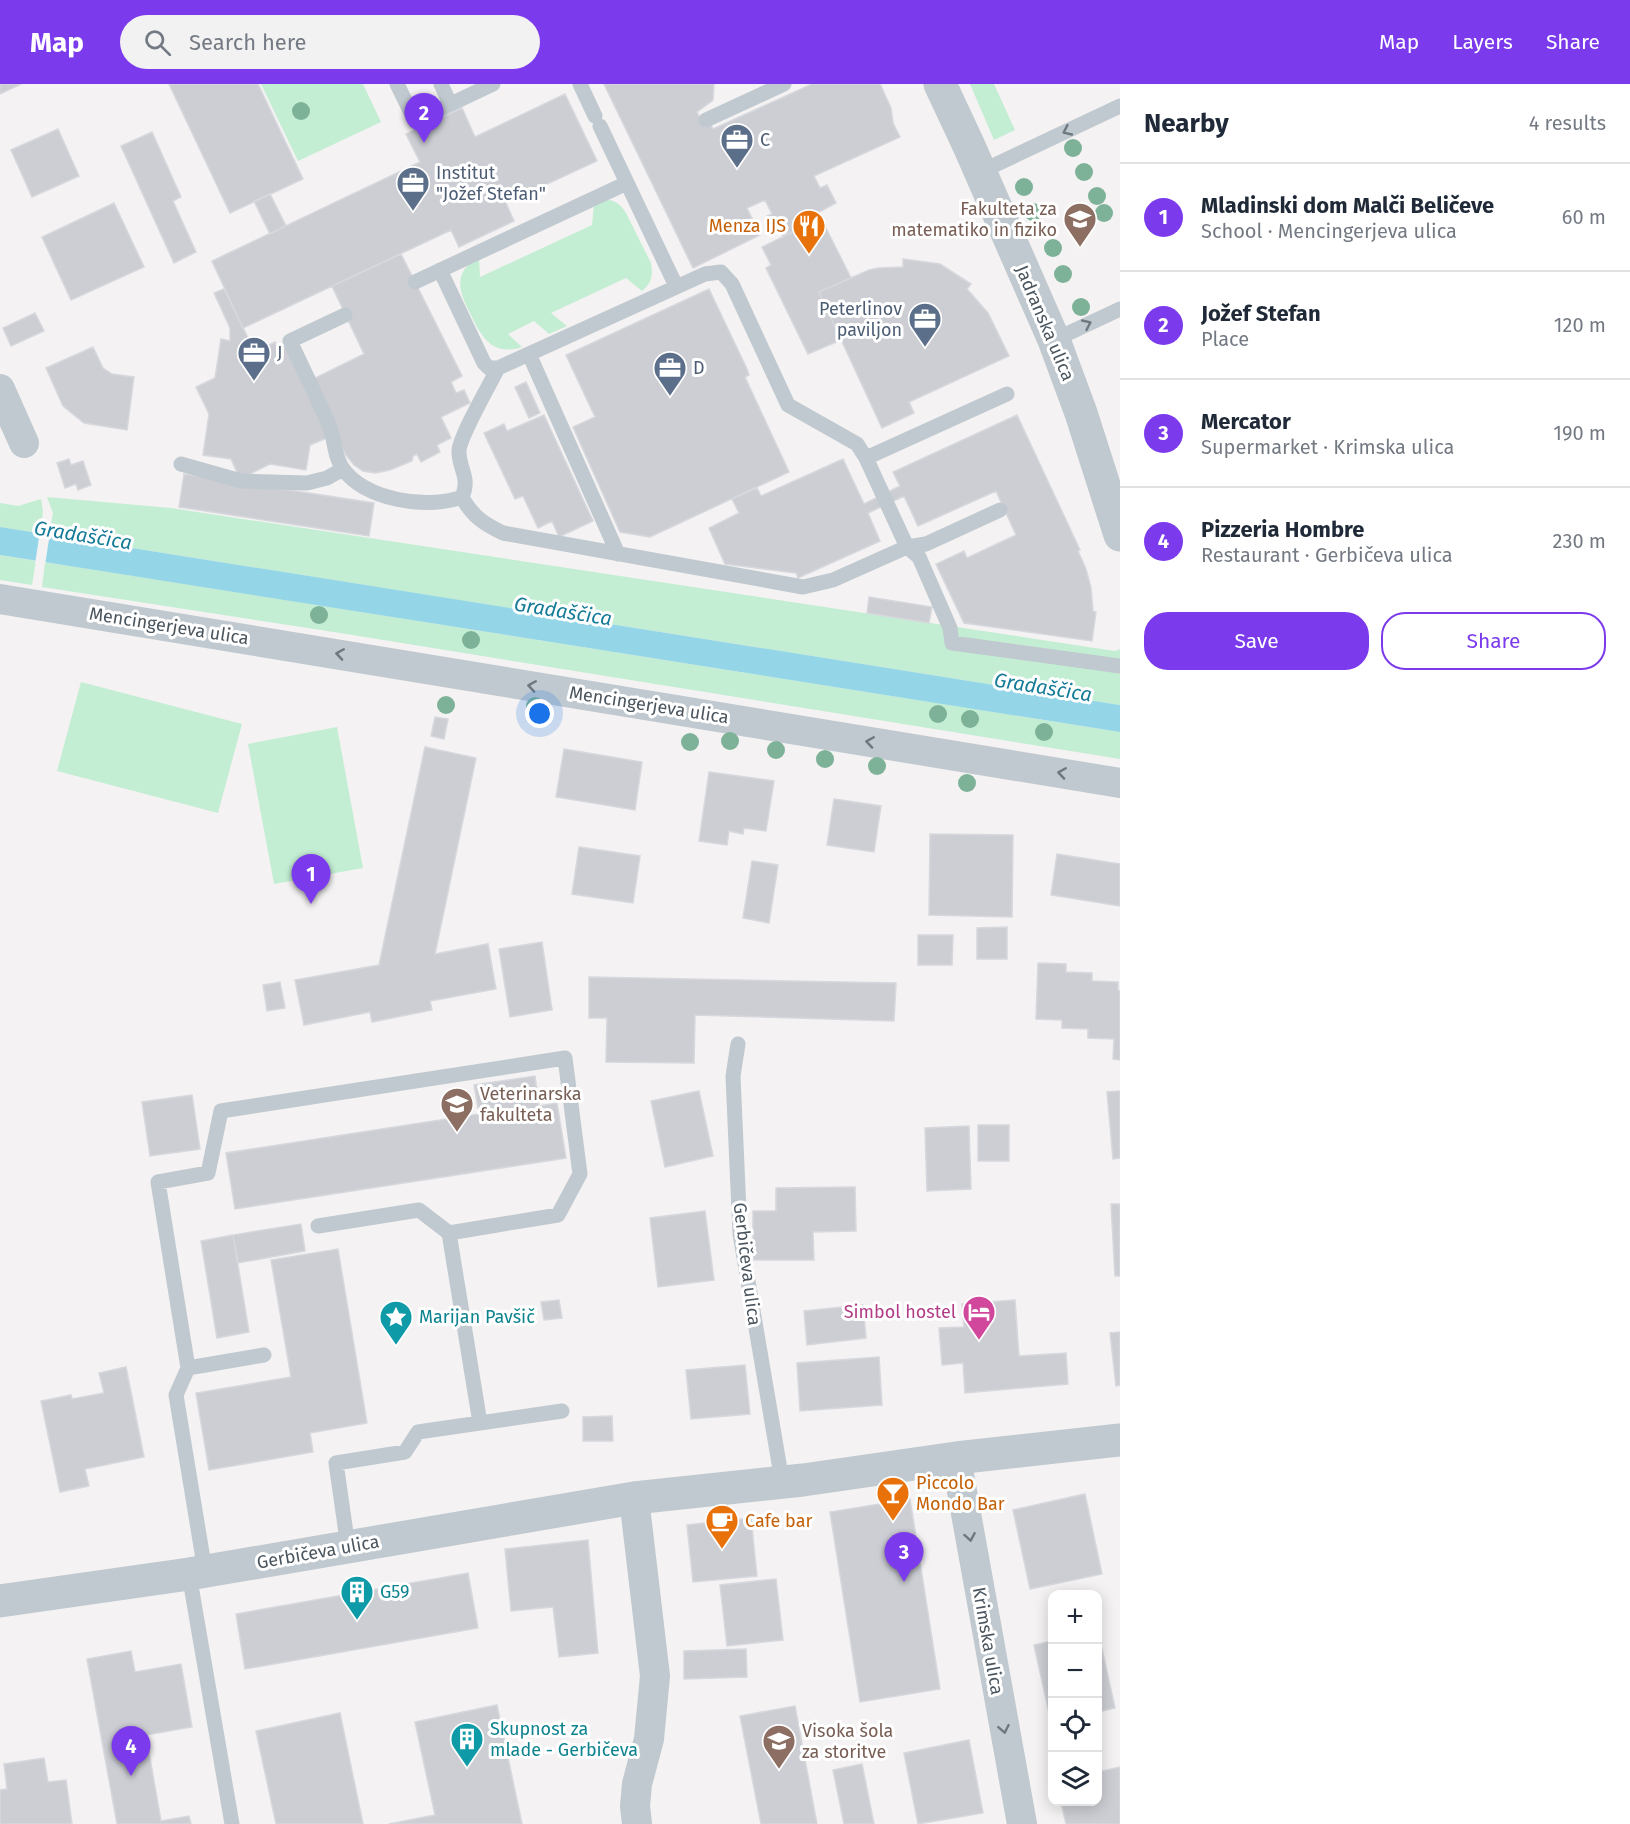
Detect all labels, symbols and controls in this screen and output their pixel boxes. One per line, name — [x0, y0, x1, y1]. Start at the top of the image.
search box — [120, 15, 540, 69]
text: Map — [30, 26, 84, 59]
icon: search — [141, 26, 174, 59]
text: Search here — [189, 29, 307, 56]
text: Map — [1379, 29, 1419, 55]
text: Layers — [1452, 29, 1513, 55]
text: Share — [1546, 29, 1600, 55]
pin: 2 — [404, 94, 444, 143]
text: Nearby — [1144, 108, 1229, 139]
text: 4 results — [1529, 111, 1606, 135]
office icon: C — [719, 122, 755, 169]
one-way arrow — [1063, 124, 1074, 136]
place label: C — [760, 129, 770, 151]
place label: Institut "Jožef Stefan" — [436, 162, 546, 205]
office icon: Institut "Jožef Stefan" — [395, 165, 431, 212]
text: Mladinski dom Malči Beličeve — [1201, 192, 1494, 219]
place label: Fakulteta za matematiko in fiziko — [891, 198, 1057, 241]
school or university icon: Fakulteta za matematiko in fiziko — [1062, 201, 1098, 248]
text: 1 — [1159, 205, 1168, 229]
text: 60 m — [1562, 205, 1606, 229]
restaurant icon: Menza IJS — [791, 208, 827, 255]
place label: Menza IJS — [709, 215, 786, 237]
text: School · Mencingerjeva ulica — [1201, 219, 1457, 243]
street label: Jadranska ulica — [1011, 262, 1079, 384]
place label: Peterlinov paviljon — [819, 298, 902, 341]
text: Jožef Stefan — [1201, 300, 1321, 327]
office icon: Peterlinov paviljon — [907, 301, 943, 348]
text: 2 — [1158, 313, 1169, 337]
text: 120 m — [1554, 313, 1606, 337]
one-way arrow — [1080, 320, 1091, 332]
text: Place — [1201, 327, 1249, 351]
office icon: J — [236, 335, 272, 382]
place label: J — [277, 342, 283, 364]
office icon: D — [652, 350, 688, 397]
place label: D — [693, 357, 705, 379]
text: Mercator — [1201, 408, 1291, 435]
text: 3 — [1158, 421, 1169, 445]
text: 190 m — [1553, 421, 1606, 445]
text: Supermarket · Krimska ulica — [1201, 435, 1454, 459]
water label: Gradaščica — [32, 515, 134, 555]
text: Pizzeria Hombre — [1201, 516, 1364, 543]
text: 4 — [1158, 529, 1169, 553]
text: 230 m — [1553, 529, 1606, 553]
text: Restaurant · Gerbičeva ulica — [1201, 543, 1453, 567]
water label: Gradaščica — [512, 591, 614, 631]
street label: Mencingerjeva ulica — [88, 603, 250, 649]
button: Save — [1144, 612, 1369, 670]
button: Share — [1381, 612, 1606, 670]
one-way arrow — [335, 648, 345, 661]
water label: Gradaščica — [992, 667, 1094, 707]
one-way arrow — [528, 680, 537, 692]
street label: Mencingerjeva ulica — [568, 682, 730, 728]
your location — [525, 699, 554, 728]
one-way arrow — [865, 736, 875, 748]
one-way arrow — [1058, 768, 1067, 780]
pin: 1 — [292, 854, 330, 904]
place label: Veterinarska fakulteta — [480, 1083, 582, 1126]
school or university icon: Veterinarska fakulteta — [439, 1086, 475, 1133]
street label: Gerbičeva ulica — [729, 1201, 765, 1327]
hotel icon: Simbol hostel — [961, 1294, 997, 1341]
place icon: Marijan Pavšič — [378, 1299, 414, 1346]
place label: Simbol hostel — [844, 1301, 956, 1323]
place label: Marijan Pavšič — [419, 1306, 535, 1328]
place label: Piccolo Mondo Bar — [916, 1472, 1005, 1515]
bar icon: Piccolo Mondo Bar — [875, 1475, 911, 1522]
cafe icon: Cafe bar — [704, 1503, 740, 1550]
place label: Cafe bar — [745, 1510, 812, 1532]
street label: Gerbičeva ulica — [255, 1530, 381, 1574]
pin: 3 — [884, 1532, 924, 1582]
one-way arrow — [963, 1532, 975, 1541]
building icon: G59 — [339, 1574, 375, 1621]
place label: G59 — [380, 1581, 410, 1603]
street label: Krimska ulica — [968, 1585, 1008, 1697]
map controls — [1048, 1590, 1102, 1806]
button: + — [1048, 1590, 1102, 1644]
button: − — [1048, 1644, 1102, 1698]
button: locate — [1048, 1698, 1102, 1752]
place label: Skupnost za mlade - Gerbičeva — [490, 1718, 638, 1761]
place label: Visoka šola za storitve — [802, 1720, 893, 1763]
building icon: Skupnost za mlade - Gerbičeva — [449, 1721, 485, 1768]
school or university icon: Visoka šola za storitve — [761, 1723, 797, 1770]
one-way arrow — [997, 1723, 1010, 1733]
pin: 4 — [112, 1726, 150, 1776]
button: layers — [1048, 1752, 1102, 1806]

